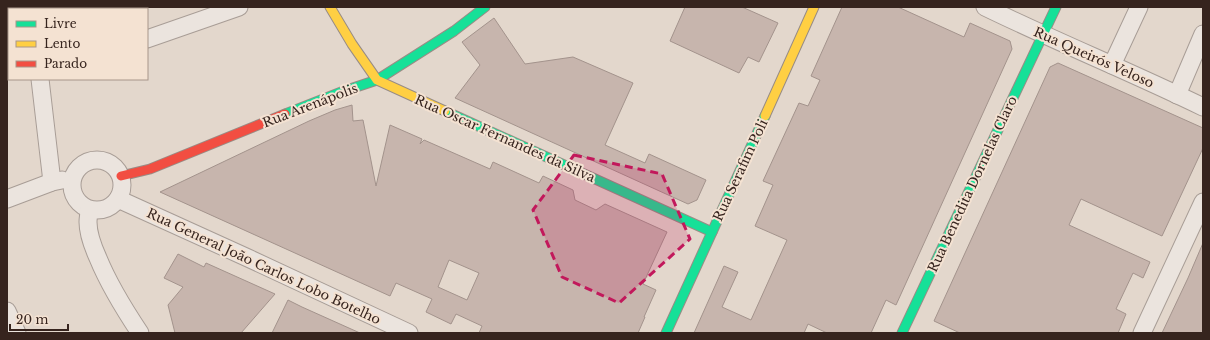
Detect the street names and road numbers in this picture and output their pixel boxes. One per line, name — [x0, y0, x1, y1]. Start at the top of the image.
street label: Rua Queirós Veloso — [1031, 23, 1157, 92]
street label: Rua Arenápolis — [260, 79, 360, 131]
street label: Rua Oscar Fernandes da Silva — [412, 91, 598, 186]
street label: Rua Benedita Dornelas Claro — [924, 93, 1021, 275]
street label: Rua Serafim Poli — [709, 116, 772, 224]
street label: Rua General João Carlos Lobo Botelho — [144, 205, 384, 328]

